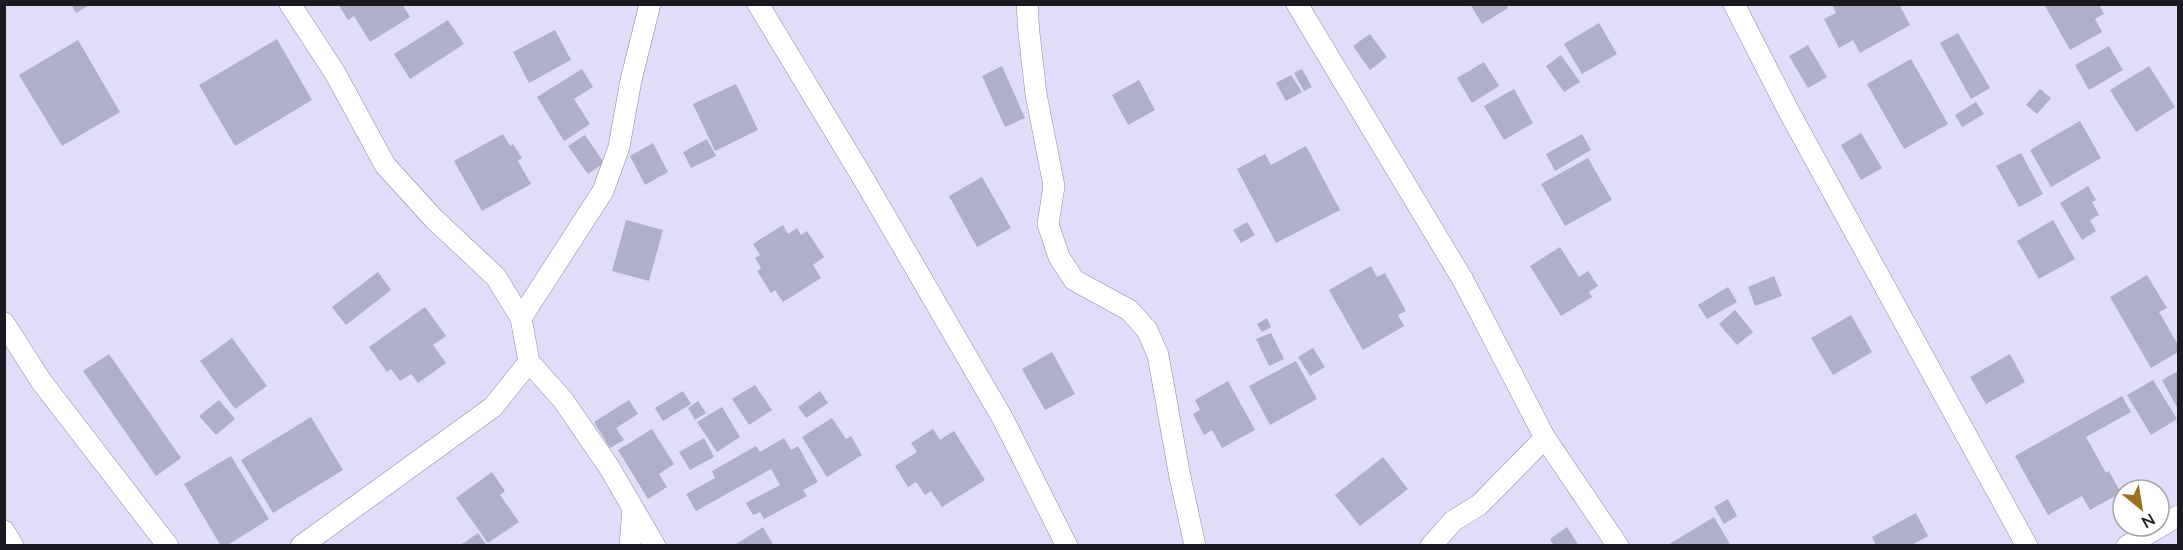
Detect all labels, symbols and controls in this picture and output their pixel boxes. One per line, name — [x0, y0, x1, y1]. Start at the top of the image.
north arrow — [2111, 478, 2171, 538]
text: N — [2139, 510, 2159, 533]

